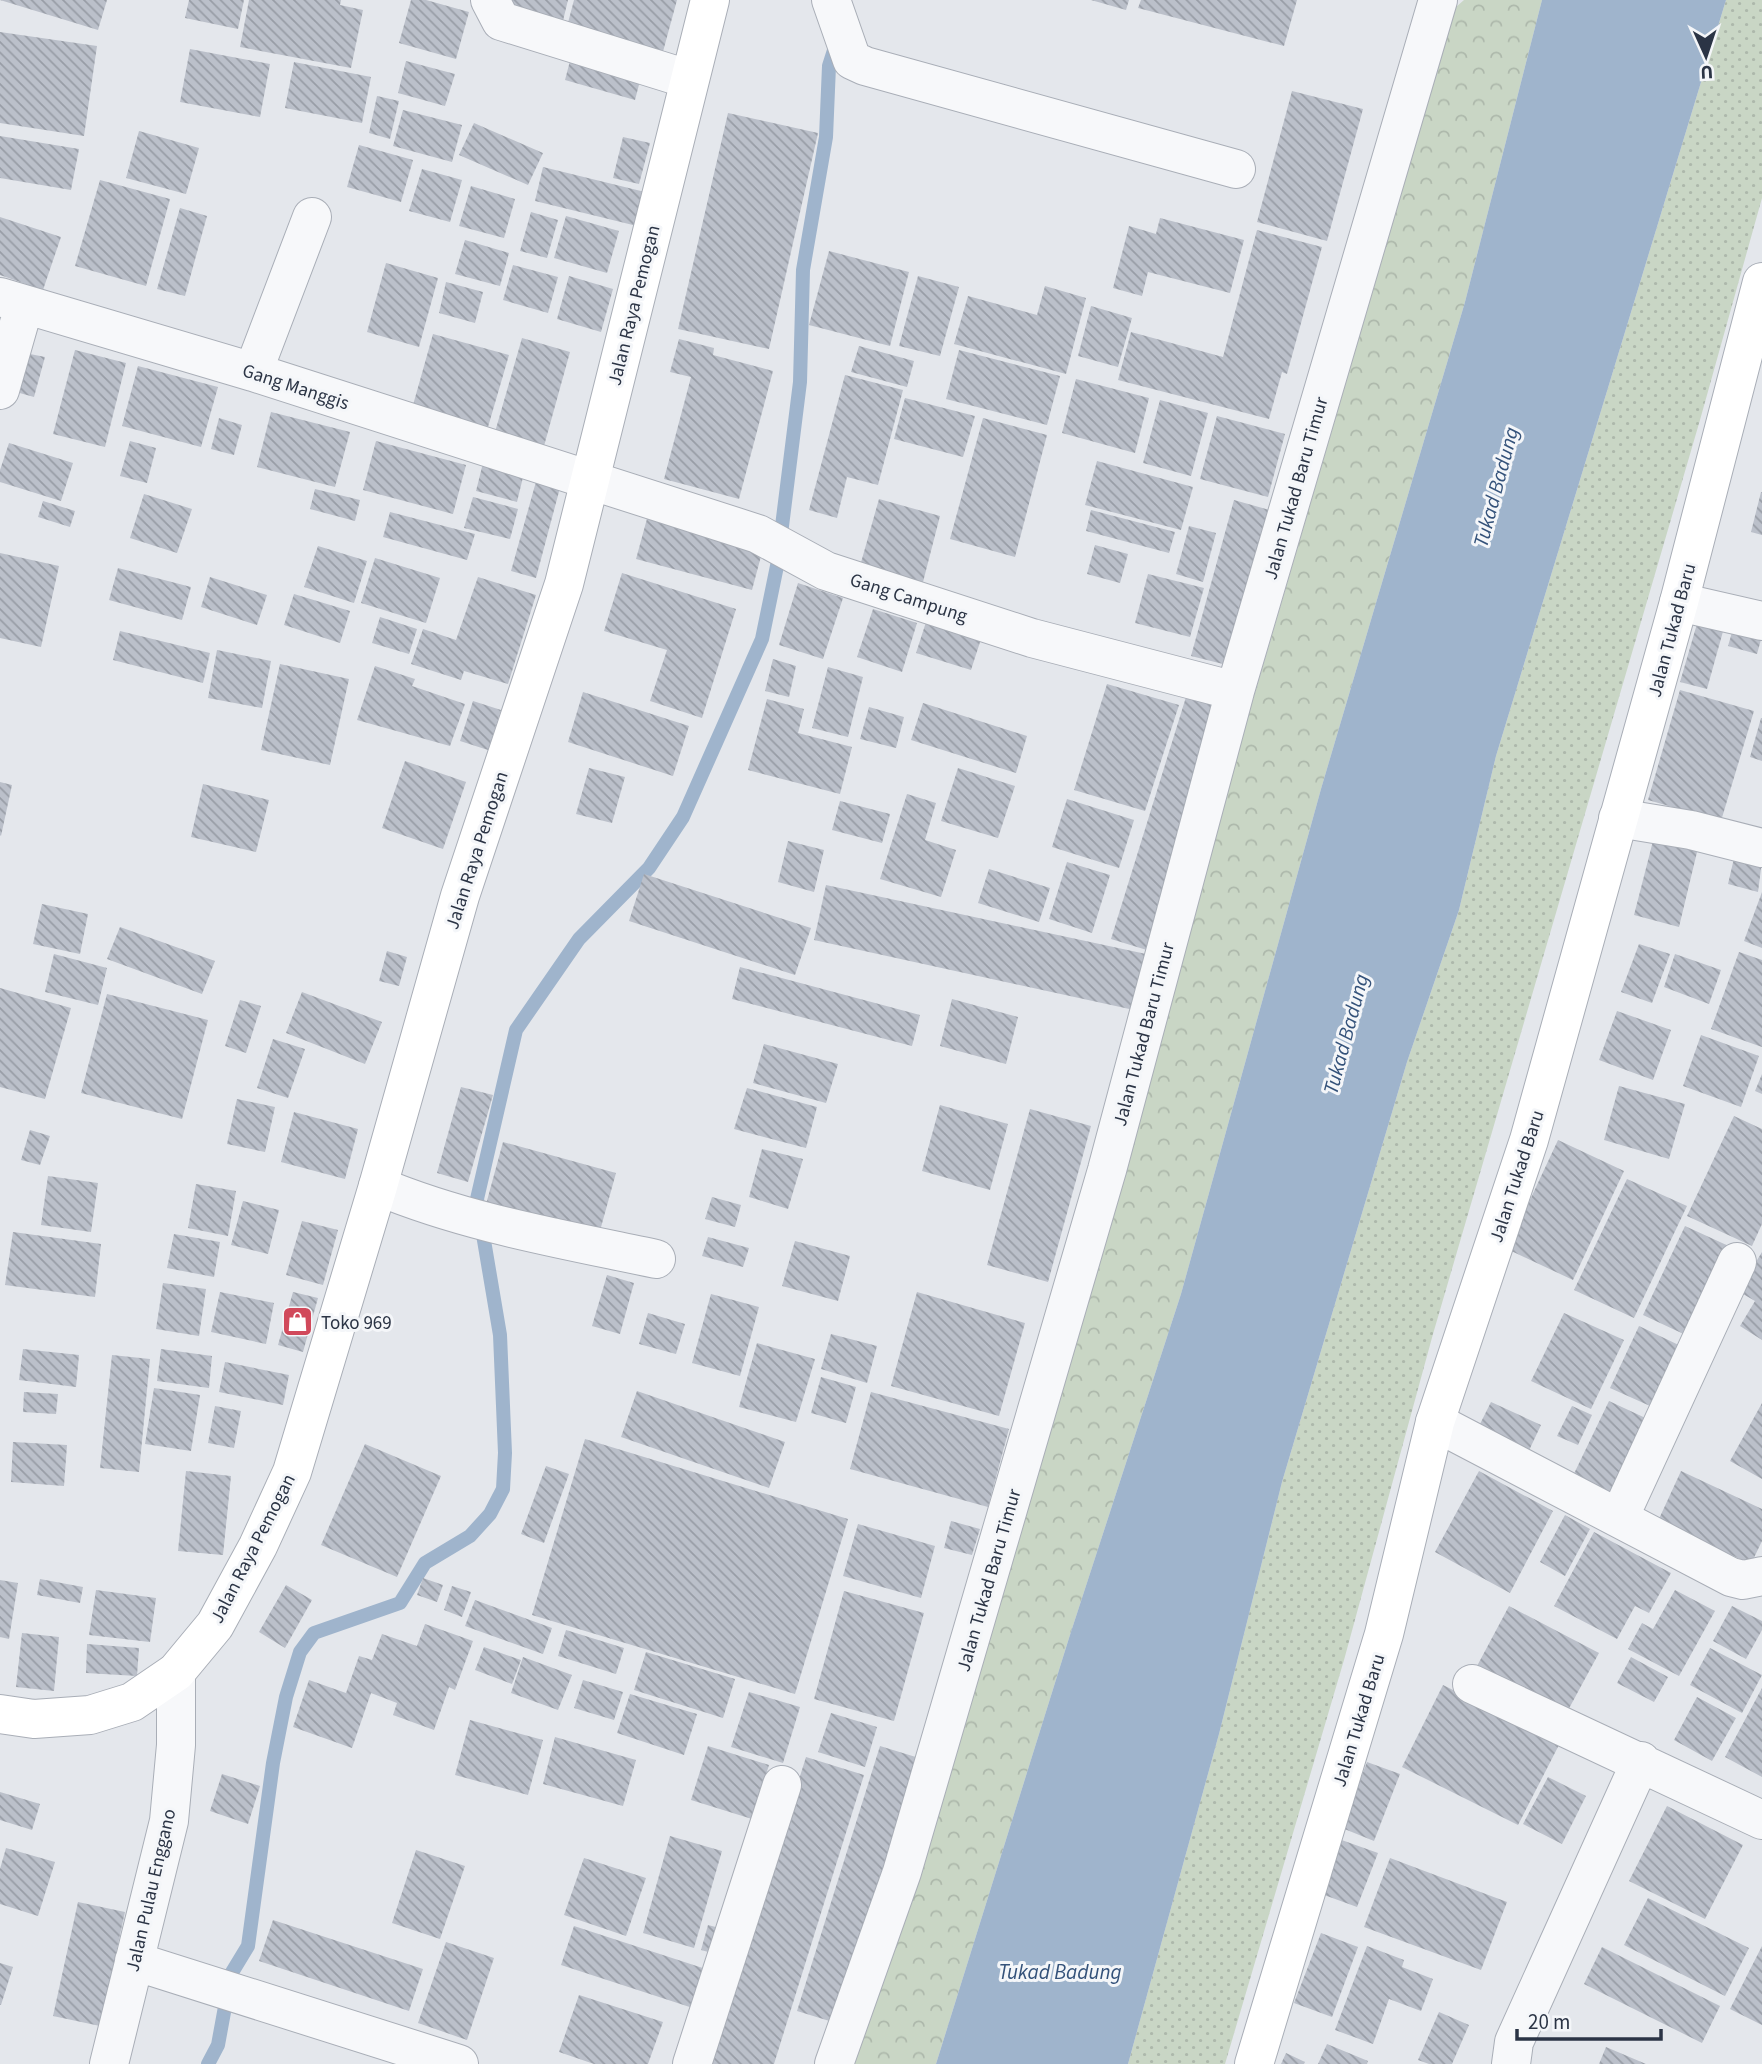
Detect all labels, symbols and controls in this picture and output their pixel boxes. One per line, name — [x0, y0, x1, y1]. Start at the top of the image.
north arrow — [1671, 21, 1741, 91]
text: U — [1700, 58, 1714, 85]
street label: Jalan Raya Pemogan — [601, 222, 667, 388]
street label: Gang Manggis — [239, 357, 352, 417]
street label: Jalan Tukad Baru Timur — [1257, 393, 1336, 583]
water label: Tukad Badung — [1466, 423, 1526, 551]
street label: Jalan Tukad Baru — [1642, 560, 1703, 700]
street label: Gang Campung — [846, 567, 971, 630]
street label: Jalan Raya Pemogan — [439, 768, 516, 933]
street label: Jalan Tukad Baru Timur — [1107, 939, 1182, 1129]
water label: Tukad Badung — [1316, 970, 1376, 1098]
street label: Jalan Tukad Baru — [1483, 1107, 1552, 1246]
shop icon: Toko 969 — [281, 1305, 315, 1339]
place label: Toko 969 — [321, 1310, 392, 1337]
street label: Jalan Raya Pemogan — [204, 1469, 303, 1628]
street label: Jalan Tukad Baru Timur — [950, 1485, 1029, 1675]
street label: Jalan Tukad Baru — [1326, 1651, 1392, 1790]
street label: Jalan Pulau Enggano — [120, 1806, 183, 1974]
water label: Tukad Badung — [998, 1957, 1122, 1987]
scale bar — [1517, 1997, 1660, 2041]
text: 20 m — [1528, 2007, 1570, 2037]

